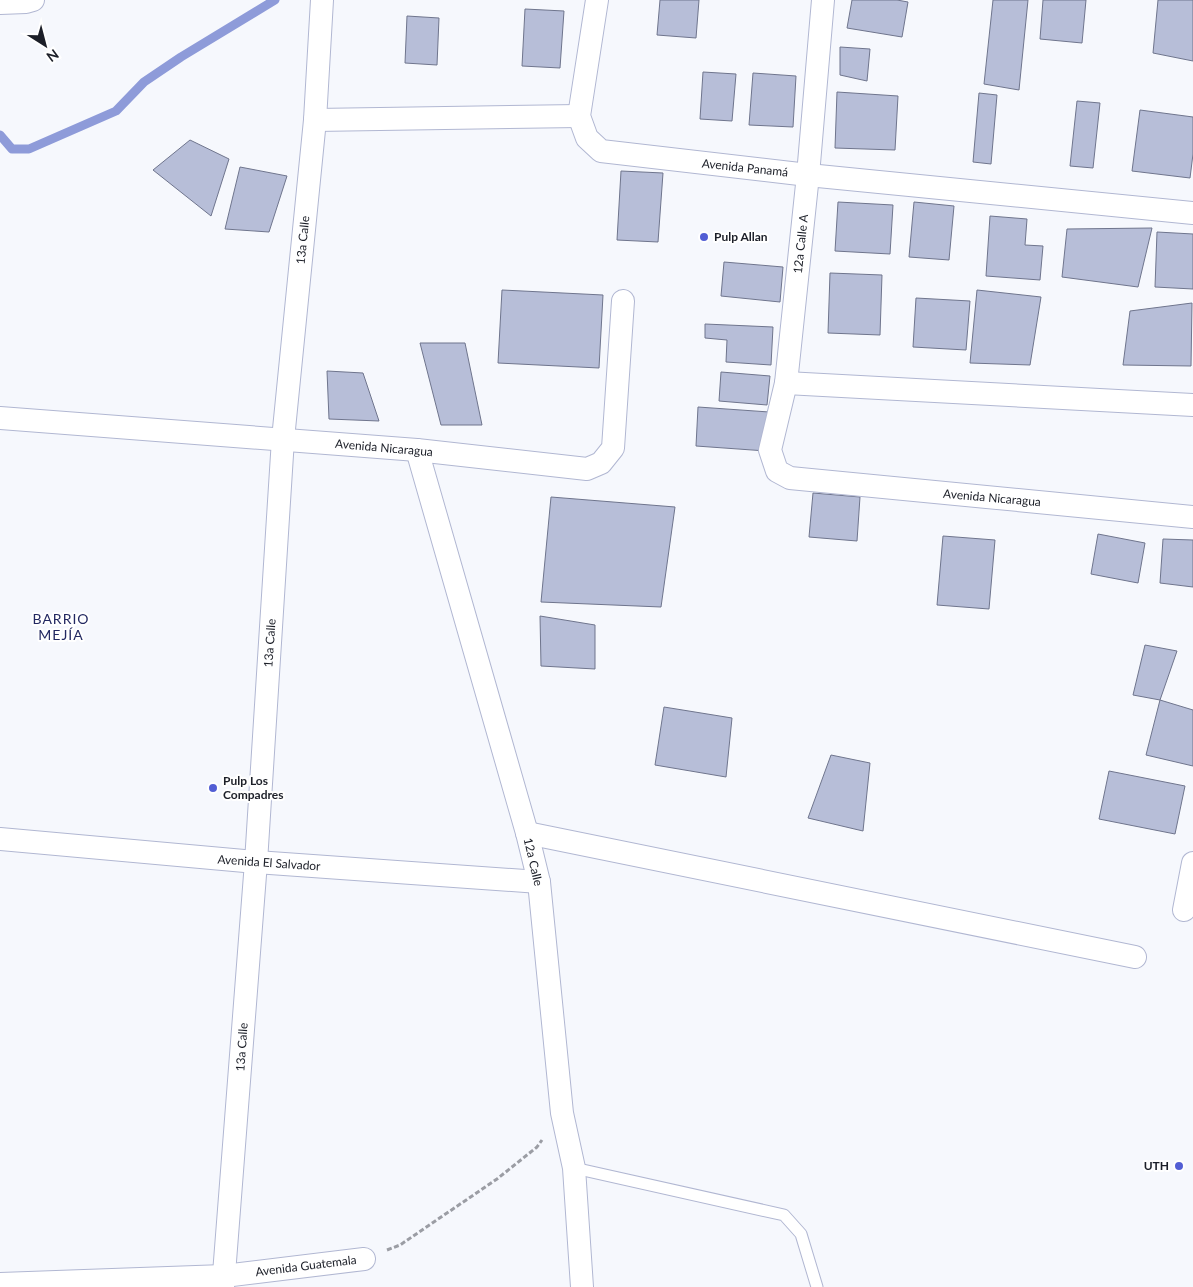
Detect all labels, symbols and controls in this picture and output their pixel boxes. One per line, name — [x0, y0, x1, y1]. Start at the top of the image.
north arrow — [20, 20, 70, 70]
text: N — [44, 46, 62, 66]
street label: Avenida Panamá — [701, 156, 789, 180]
street label: 12a Calle A — [790, 213, 811, 274]
street label: 13a Calle — [292, 215, 313, 265]
place label: Pulp Allan — [714, 229, 768, 244]
marker: Pulp Allan — [698, 231, 710, 243]
street label: Avenida Nicaragua — [335, 436, 434, 459]
street label: Avenida Nicaragua — [943, 486, 1042, 509]
district label: BARRIO MEJÍA — [32, 610, 90, 643]
street label: 13a Calle — [260, 618, 279, 668]
place label: Pulp Los Compadres — [223, 773, 283, 802]
marker: Pulp Los Compadres — [207, 782, 219, 794]
street label: 12a Calle — [521, 836, 546, 887]
street label: Avenida El Salvador — [217, 851, 322, 874]
street label: 13a Calle — [232, 1022, 251, 1072]
place label: UTH — [1144, 1158, 1169, 1173]
marker: UTH — [1173, 1160, 1185, 1172]
street label: Avenida Guatemala — [254, 1252, 357, 1279]

